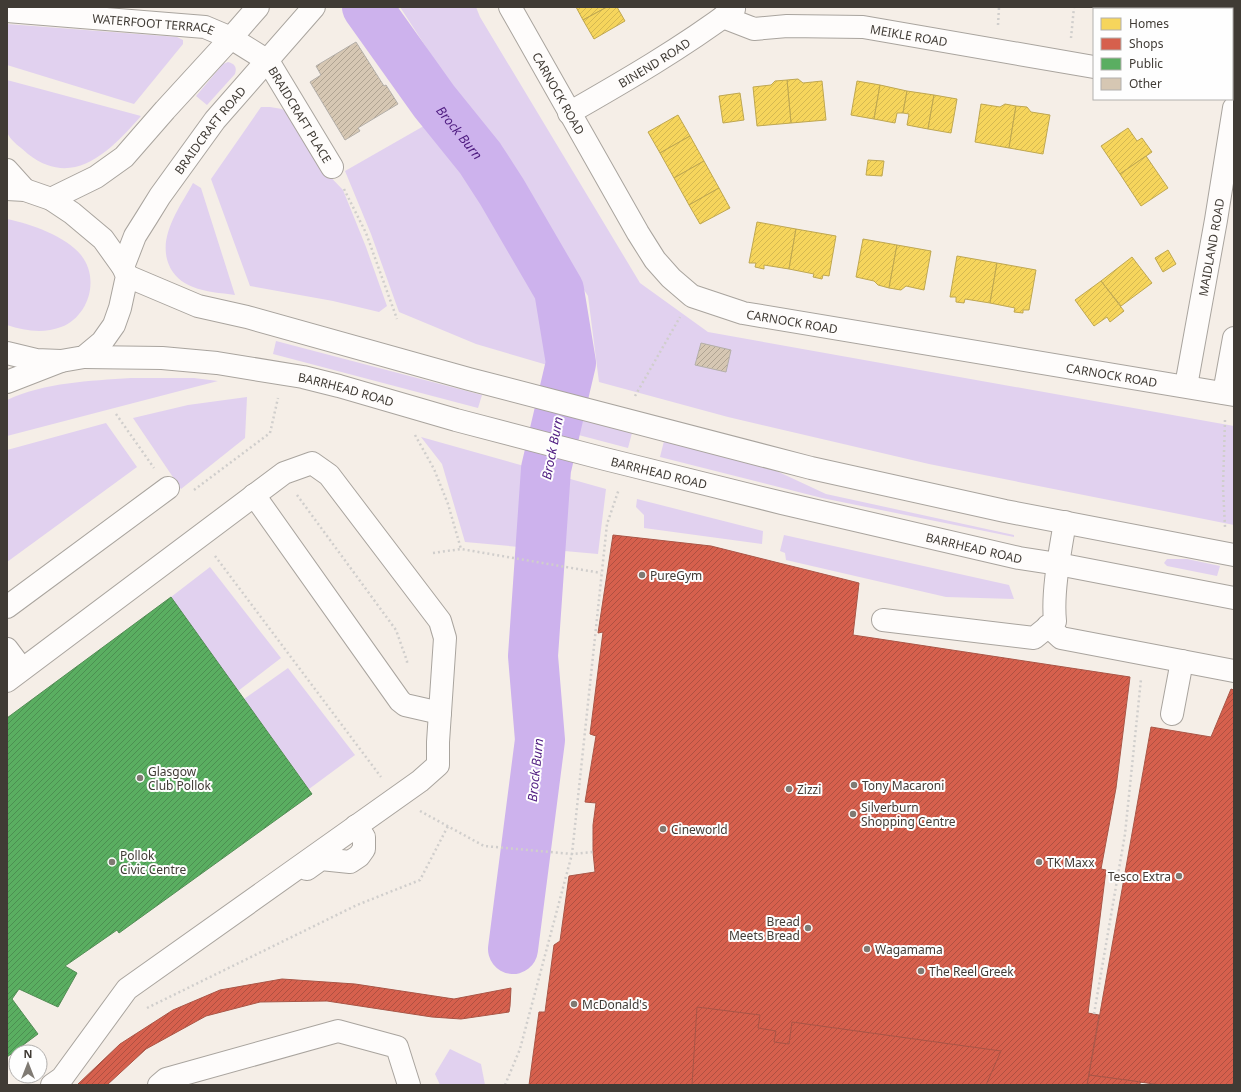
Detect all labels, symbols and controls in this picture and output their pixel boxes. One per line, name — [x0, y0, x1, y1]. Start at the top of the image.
legend — [1093, 8, 1233, 100]
street label: WATERFOOT TERRACE — [92, 9, 217, 39]
text: Homes — [1129, 15, 1169, 32]
street label: MEIKLE ROAD — [869, 20, 949, 50]
street label: BINEND ROAD — [615, 34, 694, 91]
text: Shops — [1129, 35, 1164, 52]
street label: CARNOCK ROAD — [529, 49, 589, 138]
text: Public — [1129, 55, 1163, 72]
street label: BRAIDCRAFT PLACE — [265, 63, 336, 166]
text: Other — [1129, 75, 1162, 92]
street label: BRAIDCRAFT ROAD — [170, 82, 250, 178]
water label: Brock Burn — [432, 102, 487, 163]
street label: MAIDLAND ROAD — [1194, 197, 1228, 298]
street label: CARNOCK ROAD — [745, 305, 839, 337]
street label: CARNOCK ROAD — [1065, 359, 1159, 391]
street label: BARRHEAD ROAD — [297, 368, 396, 410]
water label: Brock Burn — [537, 415, 567, 481]
street label: BARRHEAD ROAD — [609, 452, 709, 493]
street label: BARRHEAD ROAD — [924, 528, 1024, 567]
place label: PureGym — [650, 567, 702, 584]
marker: PureGym — [637, 570, 647, 580]
water label: Brock Burn — [523, 737, 547, 803]
place label: Glasgow Club Pollok — [148, 763, 212, 794]
marker: Glasgow Club Pollok — [135, 773, 145, 783]
place label: Tony Macaroni — [862, 777, 944, 794]
marker: Tony Macaroni — [849, 780, 859, 790]
place label: Zizzi — [797, 781, 821, 798]
marker: Zizzi — [784, 784, 794, 794]
place label: Silverburn Shopping Centre — [861, 799, 956, 830]
marker: Silverburn Shopping Centre — [848, 809, 858, 819]
place label: Cineworld — [671, 821, 728, 838]
marker: Cineworld — [658, 824, 668, 834]
place label: Pollok Civic Centre — [120, 847, 187, 878]
place label: TK Maxx — [1047, 854, 1095, 871]
marker: Pollok Civic Centre — [107, 857, 117, 867]
marker: TK Maxx — [1034, 857, 1044, 867]
place label: Tesco Extra — [1108, 868, 1171, 885]
marker: Tesco Extra — [1174, 871, 1184, 881]
place label: Bread Meets Bread — [729, 913, 800, 944]
marker: Bread Meets Bread — [803, 923, 813, 933]
place label: Wagamama — [875, 941, 943, 958]
marker: Wagamama — [862, 944, 872, 954]
place label: The Reel Greek — [929, 963, 1014, 980]
marker: The Reel Greek — [916, 966, 926, 976]
place label: McDonald's — [582, 996, 648, 1013]
marker: McDonald's — [569, 999, 579, 1009]
north arrow — [8, 1044, 48, 1084]
text: N — [24, 1046, 32, 1061]

